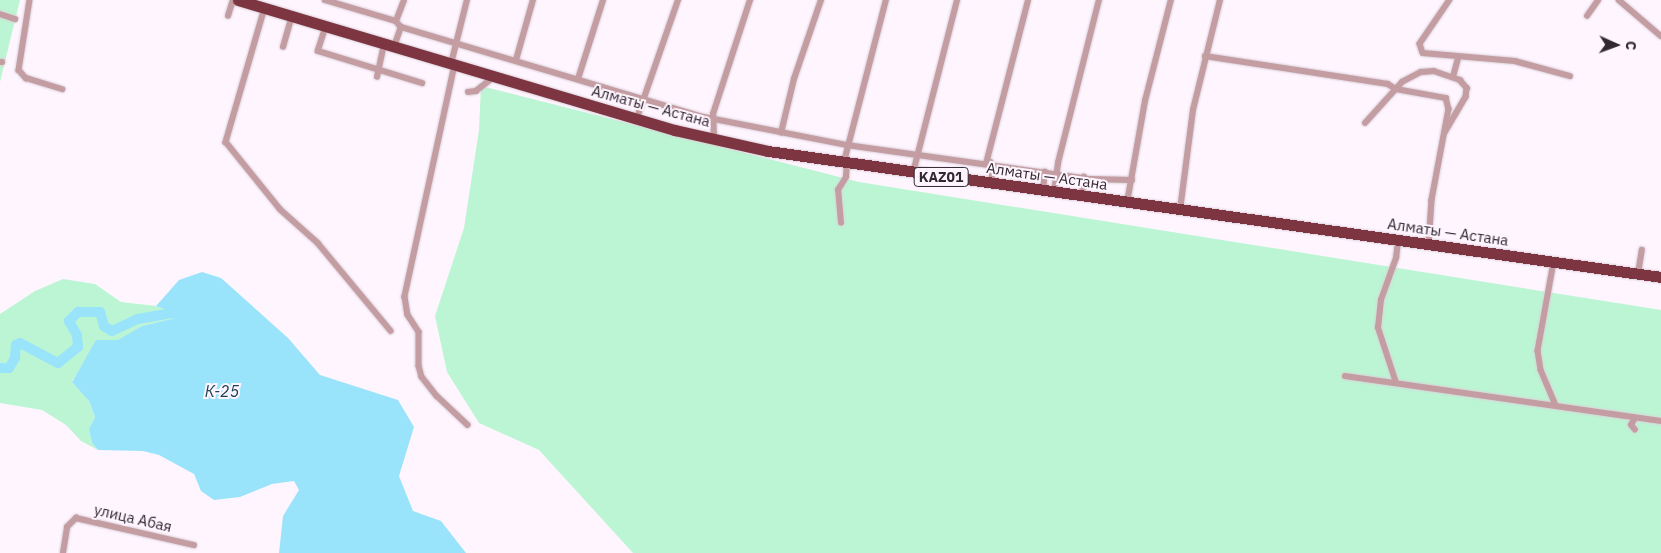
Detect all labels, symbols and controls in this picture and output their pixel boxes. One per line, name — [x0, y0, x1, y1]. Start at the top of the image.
north arrow — [1591, 20, 1641, 70]
text: С — [1622, 41, 1640, 50]
street label: Алматы — Астана — [590, 82, 712, 130]
street label: Алматы — Астана — [985, 159, 1109, 193]
road number: KАZ01 — [914, 166, 968, 188]
street label: Алматы — Астана — [1386, 215, 1510, 249]
water label: К-25 — [205, 381, 239, 401]
street label: улица Абая — [92, 500, 174, 536]

